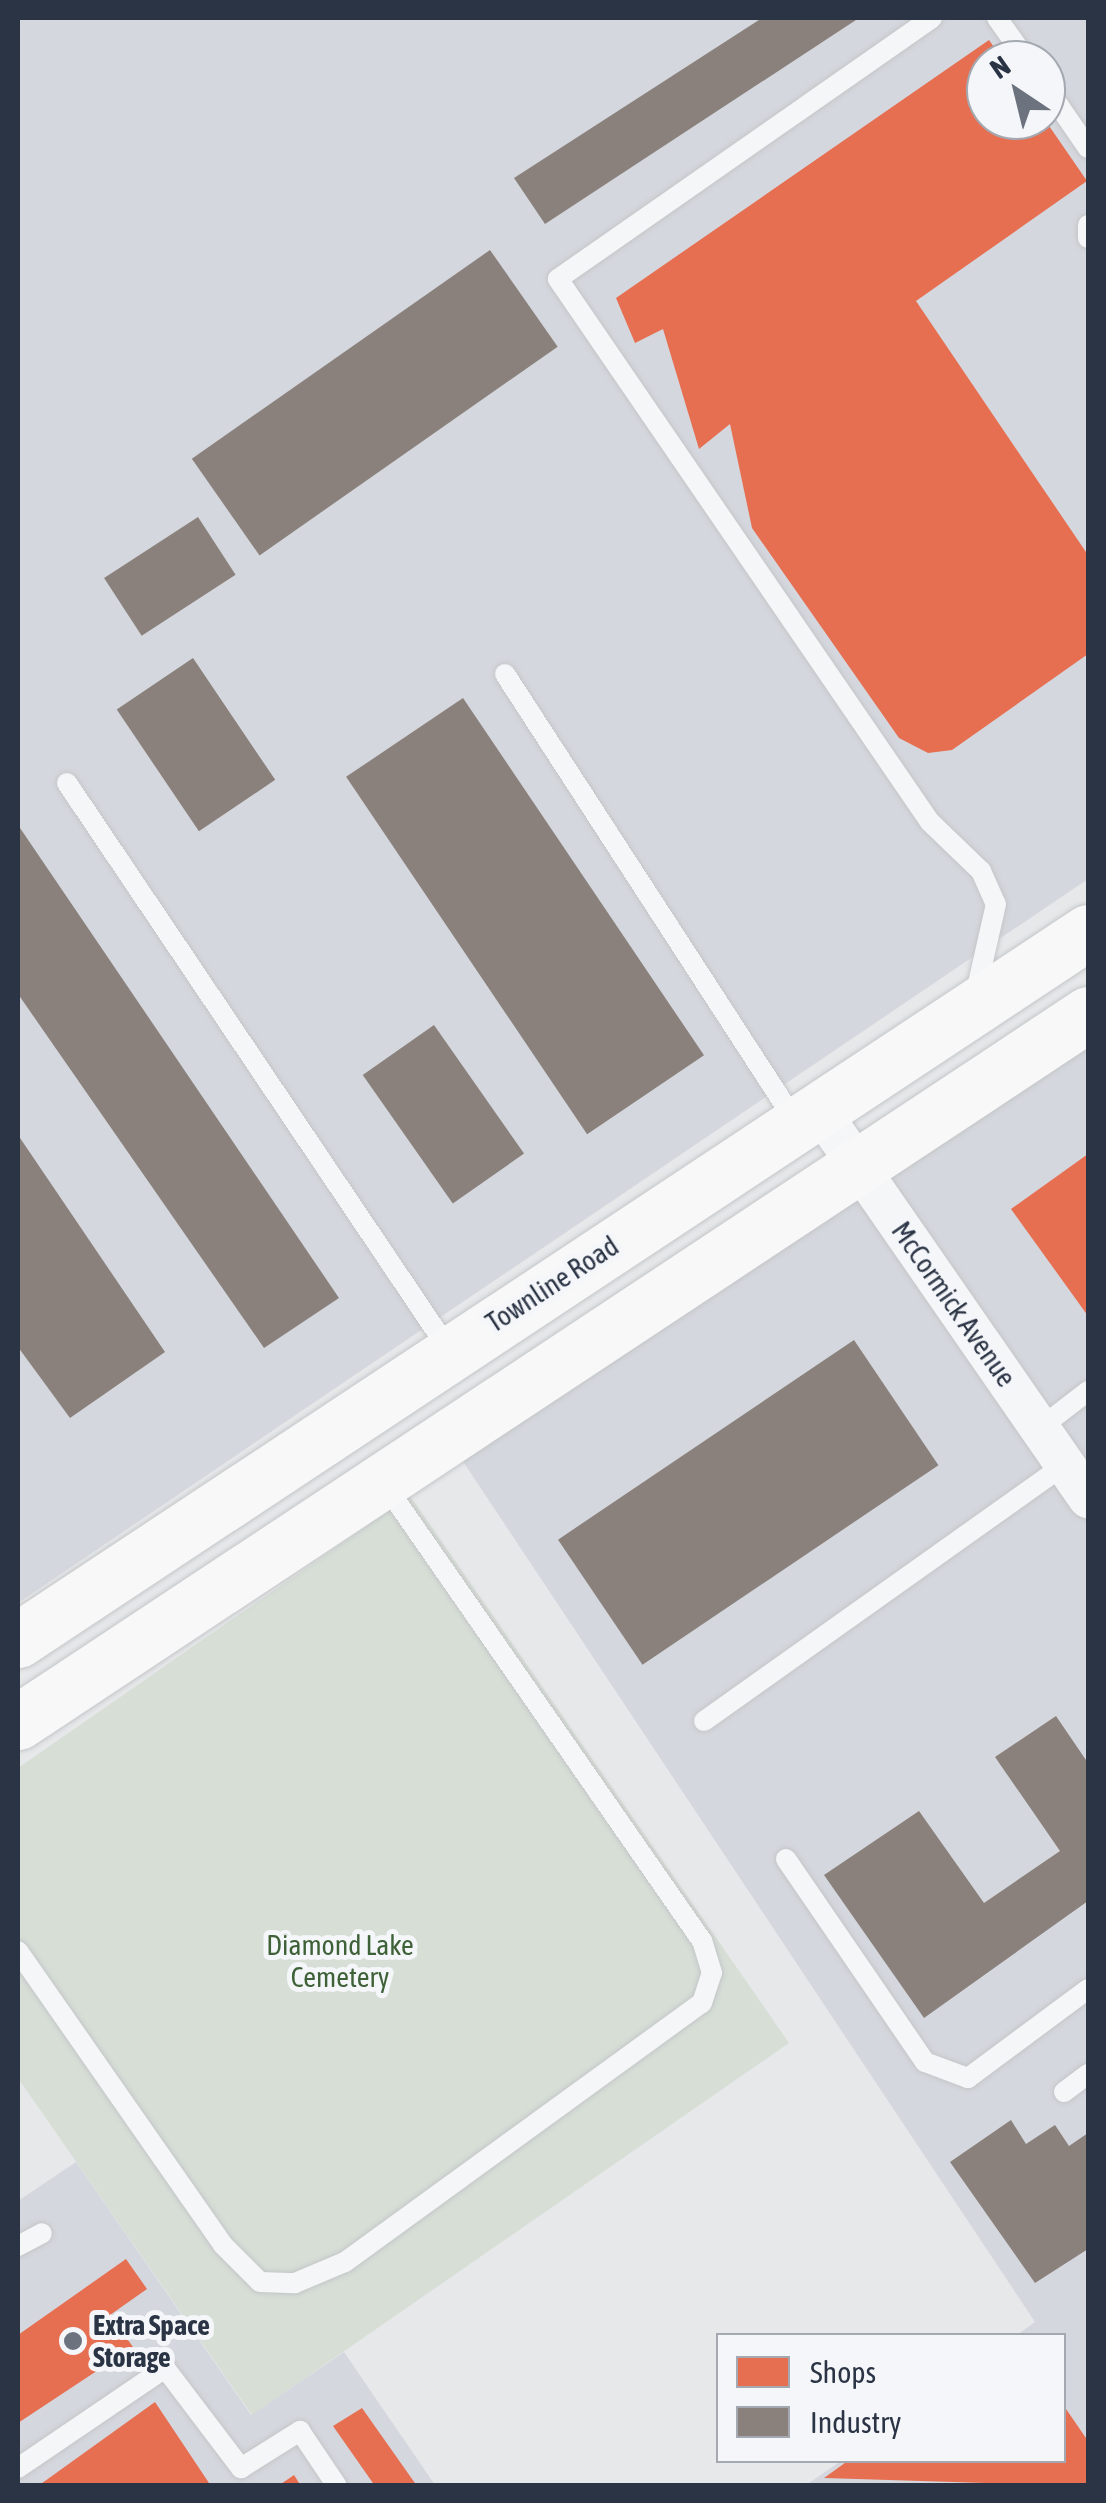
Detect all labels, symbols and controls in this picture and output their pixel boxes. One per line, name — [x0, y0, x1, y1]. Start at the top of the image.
north arrow — [966, 40, 1066, 140]
text: N — [984, 49, 1016, 85]
street label: McCormick Avenue — [885, 1215, 1023, 1393]
street label: Townline Road — [479, 1229, 625, 1339]
park label: Diamond Lake Cemetery — [266, 1928, 414, 1994]
place label: Extra Space Storage — [93, 2308, 210, 2374]
marker: Extra Space Storage — [62, 2330, 84, 2352]
legend — [716, 2333, 1066, 2463]
text: Shops — [810, 2355, 876, 2389]
text: Industry — [810, 2405, 901, 2439]

